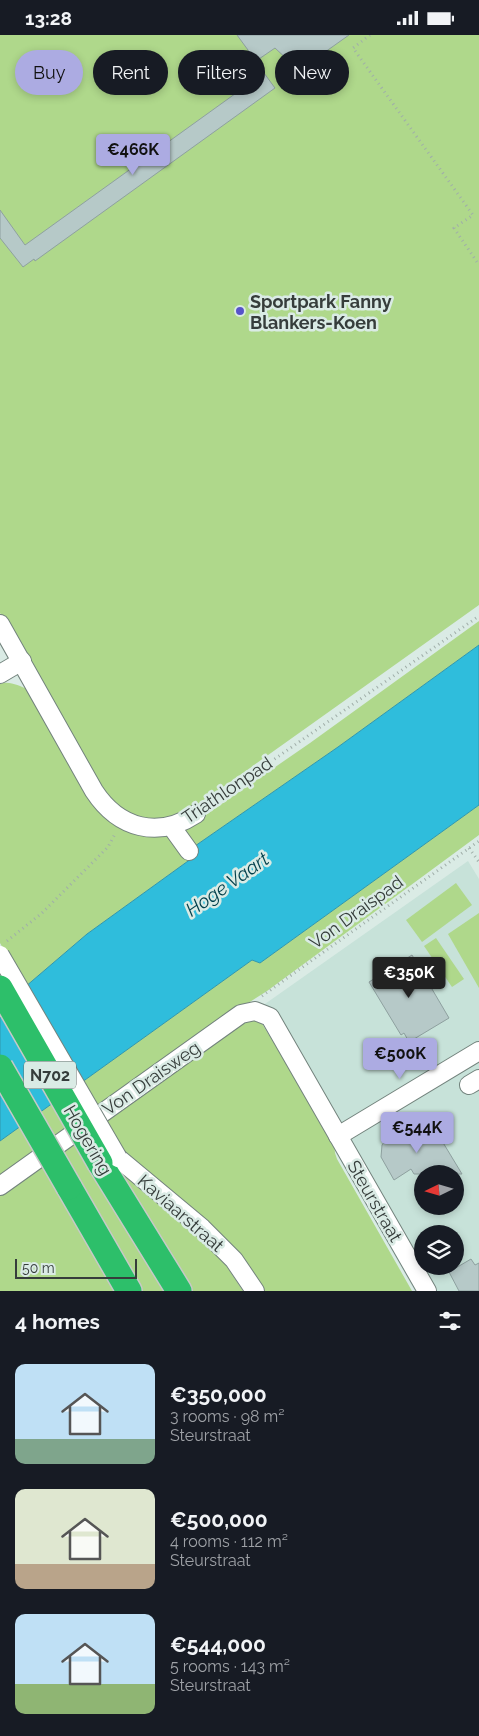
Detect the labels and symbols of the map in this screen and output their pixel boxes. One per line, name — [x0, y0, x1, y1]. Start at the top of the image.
pin: €466K — [98, 133, 168, 176]
place label: Sportpark Fanny Blankers-Koen — [250, 291, 392, 333]
marker: Sportpark Fanny Blankers-Koen — [234, 305, 246, 317]
street label: Triathlonpad — [178, 752, 276, 828]
water label: Hoge Vaart — [181, 847, 273, 921]
street label: Von Draispad — [305, 871, 407, 953]
pin: €350K — [374, 957, 444, 999]
street label: Von Draisweg — [98, 1037, 204, 1119]
pin: €500K — [365, 1037, 435, 1080]
road number: N702 — [24, 1061, 76, 1089]
street label: Hogering — [60, 1101, 116, 1179]
pin: €544K — [382, 1111, 452, 1154]
street label: Steurstraat — [343, 1156, 407, 1246]
north arrow — [414, 1165, 464, 1215]
street label: Kaviaarstraat — [134, 1170, 228, 1256]
scale bar — [15, 1256, 138, 1279]

